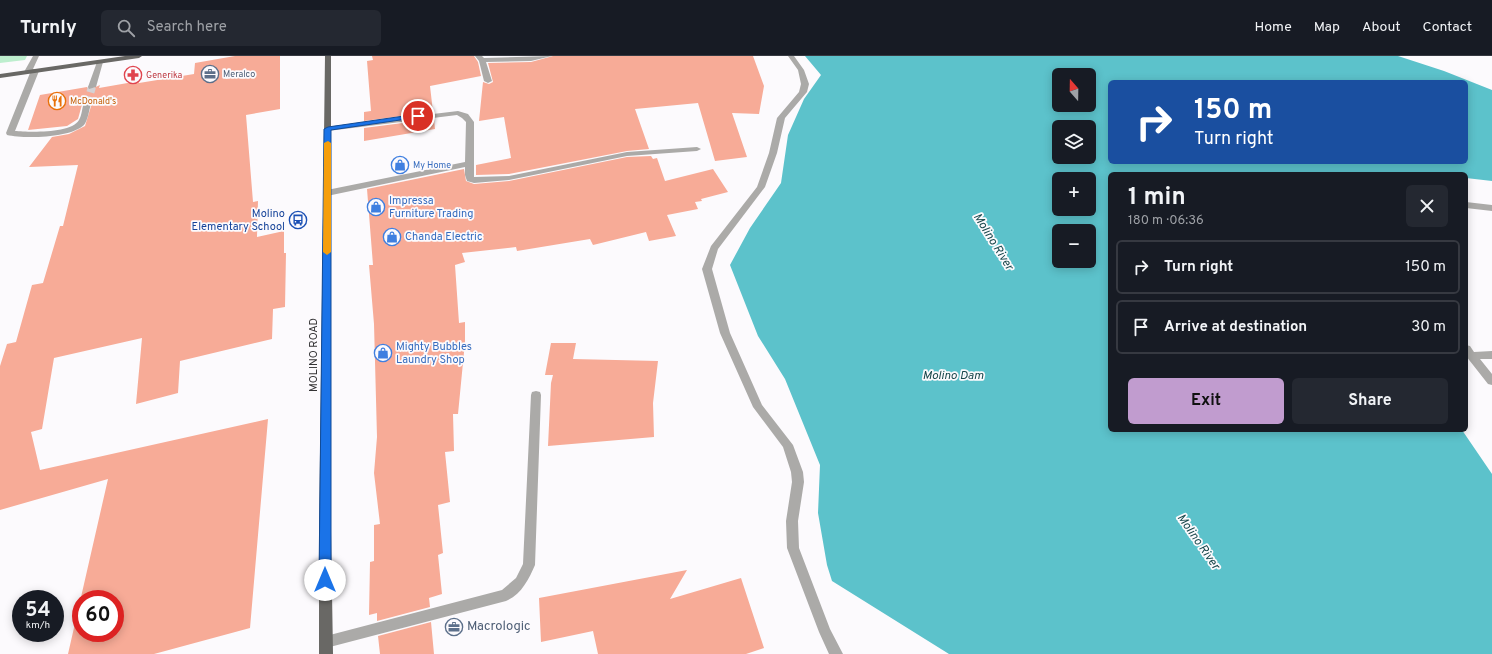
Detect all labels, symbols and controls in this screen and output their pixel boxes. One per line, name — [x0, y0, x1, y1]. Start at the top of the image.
search box — [101, 10, 381, 46]
text: Turnly — [20, 16, 77, 40]
icon: search — [115, 17, 137, 39]
text: Search here — [147, 18, 227, 37]
text: Home — [1255, 19, 1292, 36]
text: Map — [1314, 19, 1340, 36]
text: About — [1362, 19, 1401, 36]
text: Contact — [1423, 19, 1472, 36]
office icon: Meralco — [200, 64, 220, 84]
pharmacy icon: Generika — [123, 65, 143, 85]
north arrow — [1052, 68, 1096, 112]
map controls — [1052, 68, 1096, 268]
place label: Meralco — [223, 69, 255, 80]
place label: Generika — [146, 70, 183, 81]
restaurant icon: McDonald's — [47, 91, 67, 111]
text: 150 m — [1194, 93, 1272, 129]
place label: McDonald's — [70, 96, 116, 107]
icon: right — [1128, 96, 1180, 148]
pin — [401, 99, 435, 133]
icon: arrive — [407, 105, 429, 127]
button: layers — [1052, 120, 1096, 164]
text: Turn right — [1194, 128, 1274, 151]
shop icon: My Home — [390, 155, 410, 175]
place label: My Home — [413, 160, 451, 171]
button: + — [1052, 172, 1096, 216]
text: 1 min — [1128, 183, 1186, 213]
button: close — [1406, 185, 1448, 227]
place label: Impressa Furniture Trading — [389, 194, 474, 221]
shop icon: Impressa Furniture Trading — [366, 197, 386, 217]
place label: Molino Elementary School — [192, 207, 285, 234]
bus stop icon: Molino Elementary School — [288, 210, 308, 230]
water label: Molino River — [969, 210, 1018, 275]
text: 180 m · 06:36 — [1128, 213, 1204, 229]
button: − — [1052, 224, 1096, 268]
shop icon: Chanda Electric — [382, 227, 402, 247]
place label: Chanda Electric — [405, 230, 482, 244]
icon: right — [1130, 256, 1152, 278]
text: Turn right — [1164, 258, 1233, 277]
text: 150 m — [1405, 258, 1446, 277]
icon: arrive — [1130, 316, 1152, 338]
street label: MOLINO ROAD — [307, 318, 321, 392]
text: Arrive at destination — [1164, 318, 1307, 337]
text: 30 m — [1411, 318, 1446, 337]
place label: Mighty Bubbles Laundry Shop — [396, 340, 472, 367]
shop icon: Mighty Bubbles Laundry Shop — [373, 343, 393, 363]
water label: Molino Dam — [922, 368, 984, 384]
button: Exit — [1128, 378, 1284, 424]
button: Share — [1292, 378, 1448, 424]
water label: Molino River — [1173, 511, 1224, 574]
position arrow — [304, 559, 346, 601]
speed limit sign: 60 — [72, 590, 124, 642]
text: 54 — [25, 598, 51, 624]
office icon: Macrologic — [444, 617, 464, 637]
text: km/h — [26, 619, 50, 632]
place label: Macrologic — [467, 619, 531, 635]

